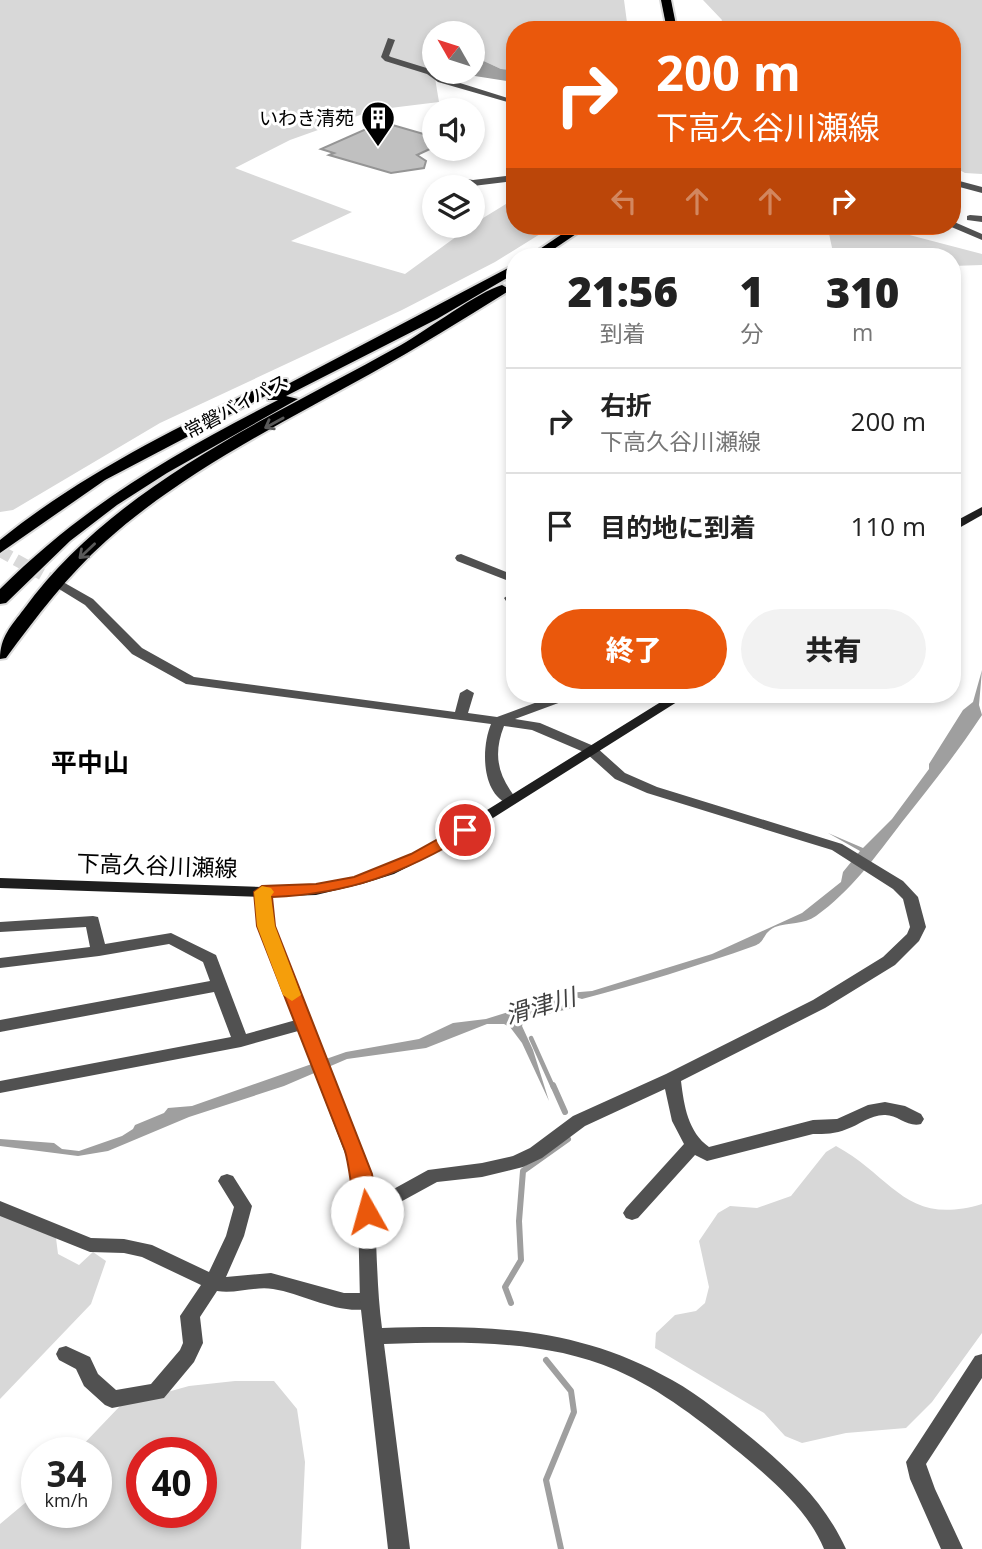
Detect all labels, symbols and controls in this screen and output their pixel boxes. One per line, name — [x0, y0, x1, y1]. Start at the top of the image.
north arrow — [422, 21, 485, 84]
map controls — [422, 21, 485, 238]
text: 200 m — [656, 39, 801, 105]
icon: right — [541, 49, 632, 140]
button: sound — [422, 98, 485, 161]
building icon: いわき清苑 — [359, 99, 397, 148]
place label: いわき清苑 — [259, 105, 354, 131]
text: 下高久谷川瀬線 — [656, 105, 880, 148]
button: layers — [422, 175, 485, 238]
icon: left — [605, 182, 643, 220]
icon: ahead — [678, 182, 716, 220]
icon: ahead — [751, 182, 789, 220]
icon: right — [824, 182, 862, 220]
text: 21:56 — [567, 262, 678, 319]
text: 1 — [740, 262, 764, 319]
text: 310 — [826, 263, 899, 320]
text: m — [852, 316, 873, 348]
text: 到着 — [600, 317, 646, 349]
text: 分 — [740, 317, 763, 349]
street label: 常磐バイパス — [180, 368, 292, 444]
text: 右折 — [600, 387, 652, 423]
icon: right — [541, 402, 579, 440]
text: 200 m — [851, 403, 926, 439]
one-way arrow — [265, 416, 285, 430]
text: 下高久谷川瀬線 — [600, 425, 761, 457]
icon: arrive — [541, 507, 579, 545]
text: 110 m — [851, 508, 926, 544]
text: 目的地に到着 — [600, 509, 756, 545]
one-way arrow — [78, 543, 96, 559]
button: 終了 — [541, 609, 727, 689]
button: 共有 — [741, 609, 926, 689]
district label: 平中山 — [51, 744, 129, 780]
pin — [435, 800, 495, 860]
icon: arrive — [446, 811, 484, 849]
street label: 下高久谷川瀬線 — [76, 846, 238, 884]
water label: 滑津川 — [501, 978, 582, 1031]
position arrow — [330, 1175, 404, 1249]
speed limit sign: 40 — [126, 1437, 217, 1528]
text: 34 — [46, 1450, 87, 1497]
text: km/h — [45, 1488, 88, 1512]

